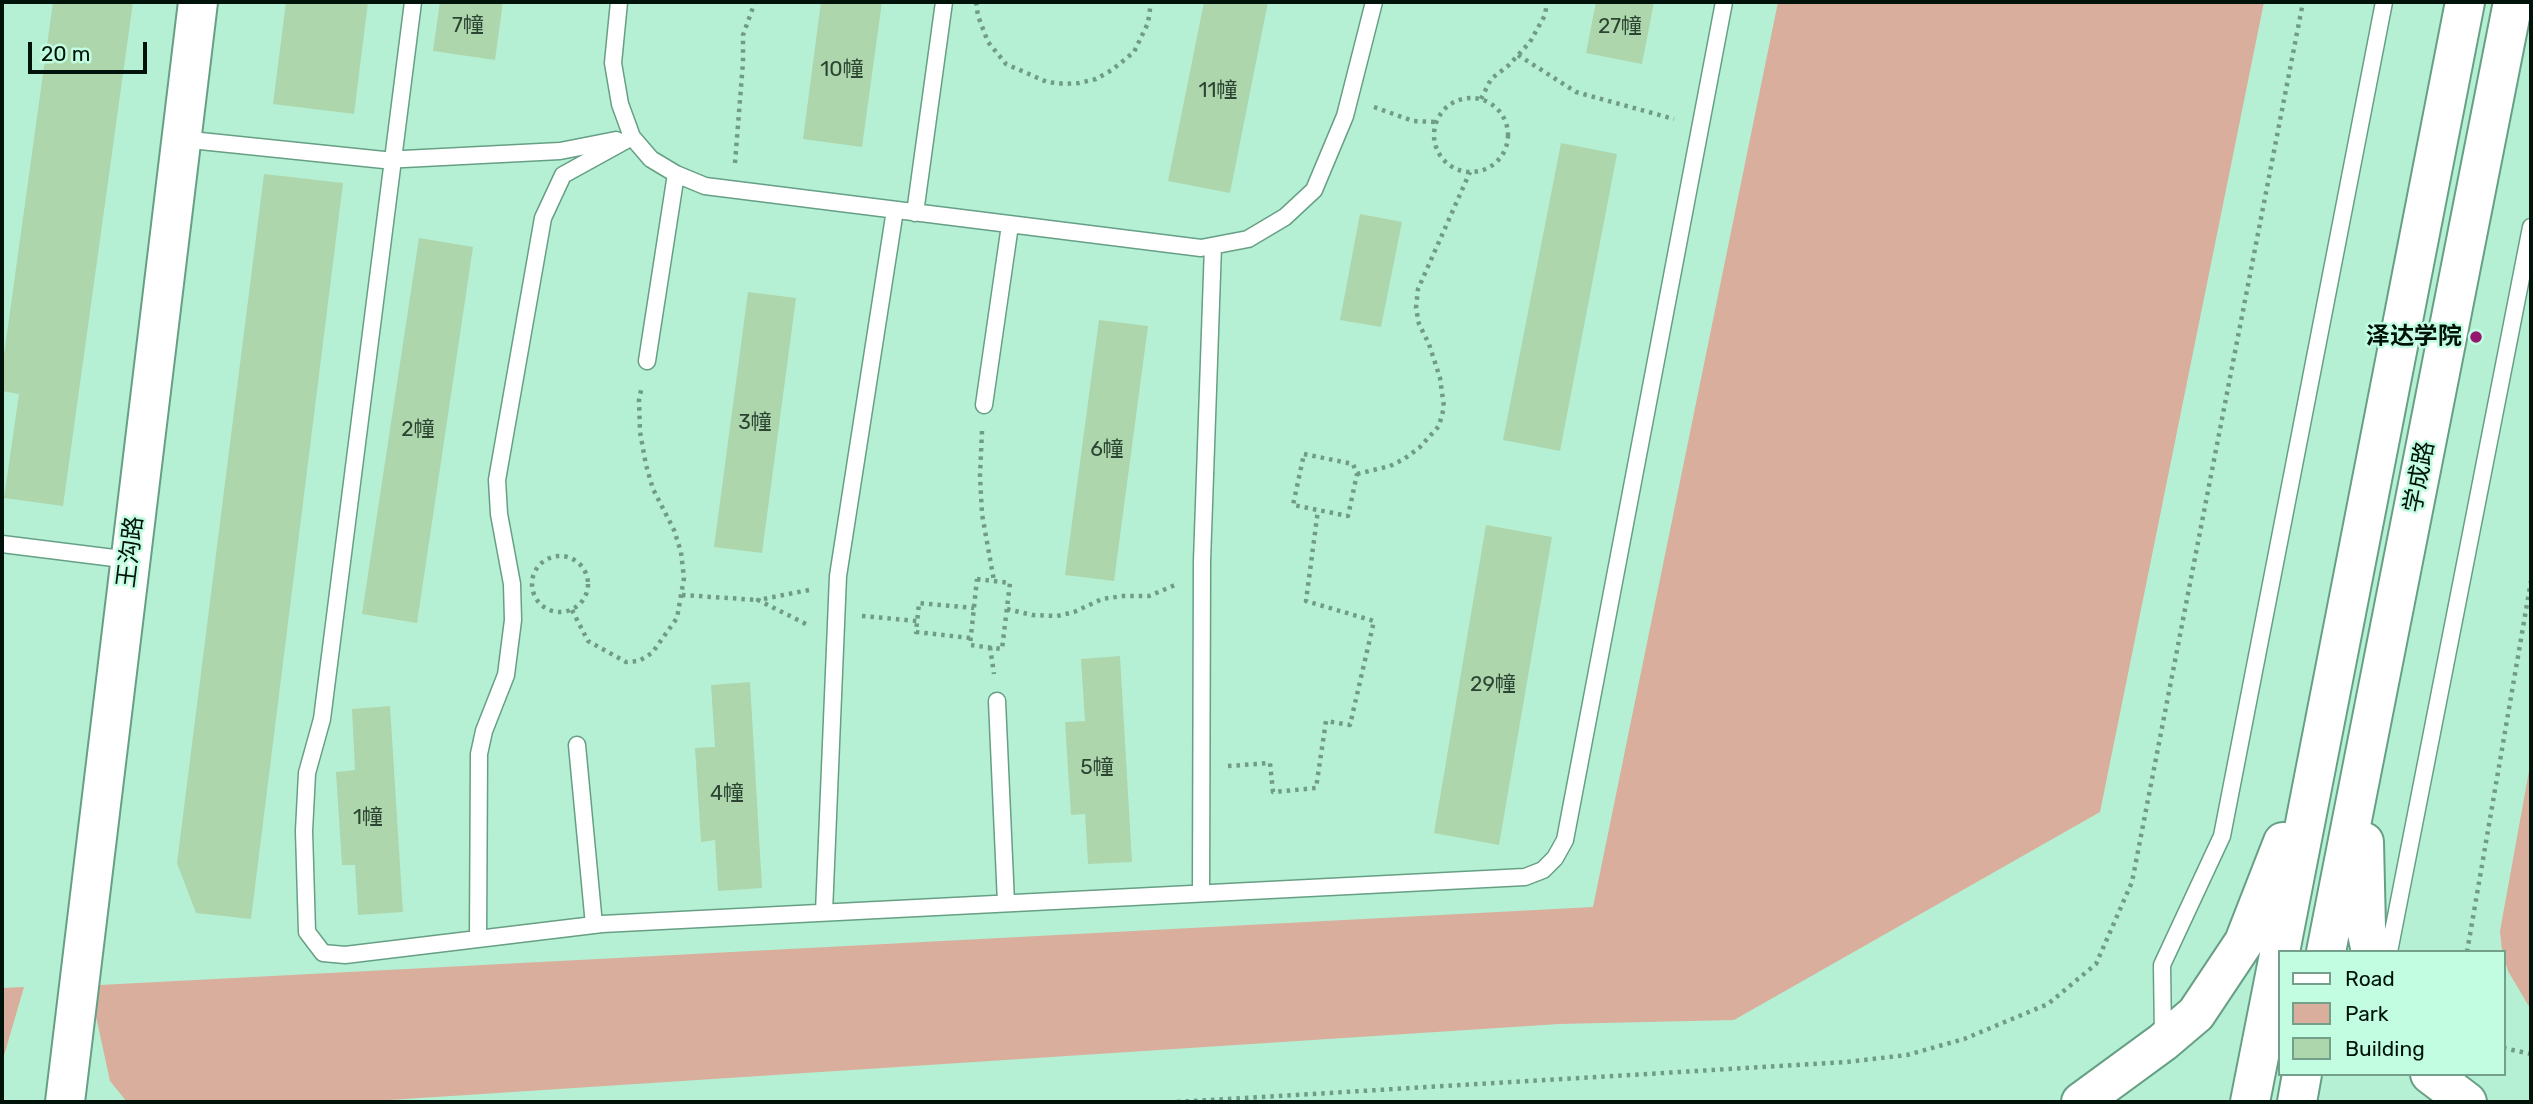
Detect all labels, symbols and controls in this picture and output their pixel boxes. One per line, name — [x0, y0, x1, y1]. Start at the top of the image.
house number: 7幢 — [452, 13, 484, 39]
house number: 27幢 — [1598, 14, 1642, 40]
scale bar — [32, 28, 150, 72]
text: 20 m — [41, 41, 90, 66]
house number: 10幢 — [820, 57, 864, 83]
house number: 11幢 — [1199, 78, 1237, 104]
place label: 泽达学院 — [2366, 323, 2462, 351]
marker: 泽达学院 — [2468, 329, 2484, 345]
house number: 3幢 — [738, 410, 772, 436]
house number: 2幢 — [401, 417, 435, 443]
house number: 6幢 — [1090, 437, 1124, 463]
street label: 学成路 — [2399, 439, 2441, 515]
street label: 王沟路 — [112, 515, 150, 589]
house number: 29幢 — [1470, 672, 1516, 698]
house number: 5幢 — [1080, 755, 1114, 781]
house number: 4幢 — [710, 781, 744, 807]
house number: 1幢 — [353, 805, 383, 831]
legend — [2278, 950, 2505, 1076]
text: Road — [2345, 966, 2395, 991]
text: Park — [2345, 1001, 2389, 1026]
text: Building — [2345, 1036, 2425, 1061]

